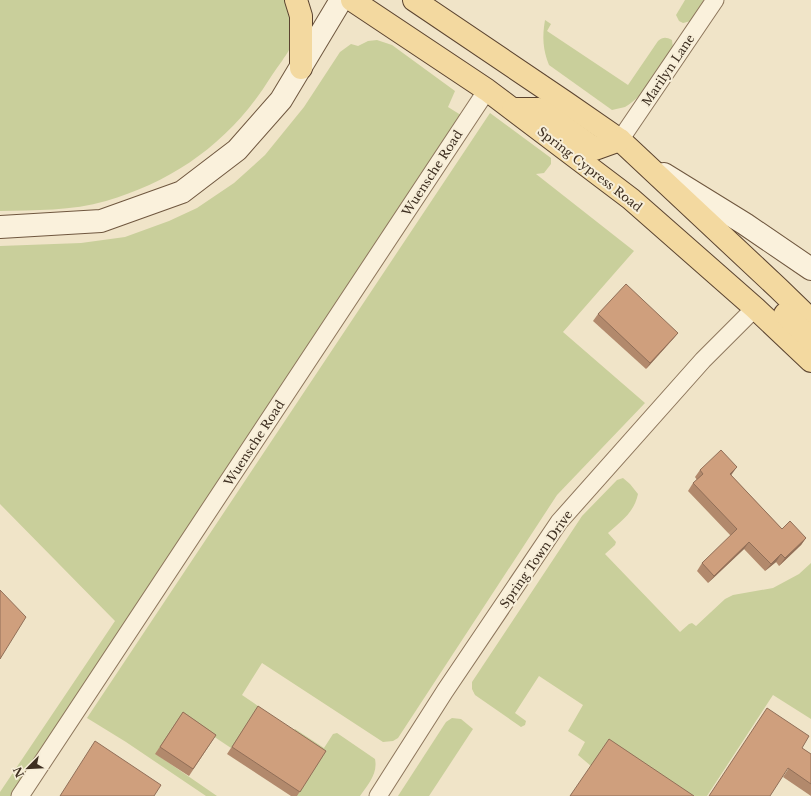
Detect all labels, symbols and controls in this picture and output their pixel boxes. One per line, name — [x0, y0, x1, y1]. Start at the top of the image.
street label: Marilyn Lane — [638, 31, 698, 109]
street label: Spring Cypress Road — [535, 124, 645, 214]
street label: Wuensche Road — [398, 127, 465, 220]
street label: Wuensche Road — [220, 397, 287, 490]
street label: Spring Town Drive — [497, 507, 576, 611]
north arrow — [8, 748, 48, 788]
text: N — [10, 764, 27, 780]

